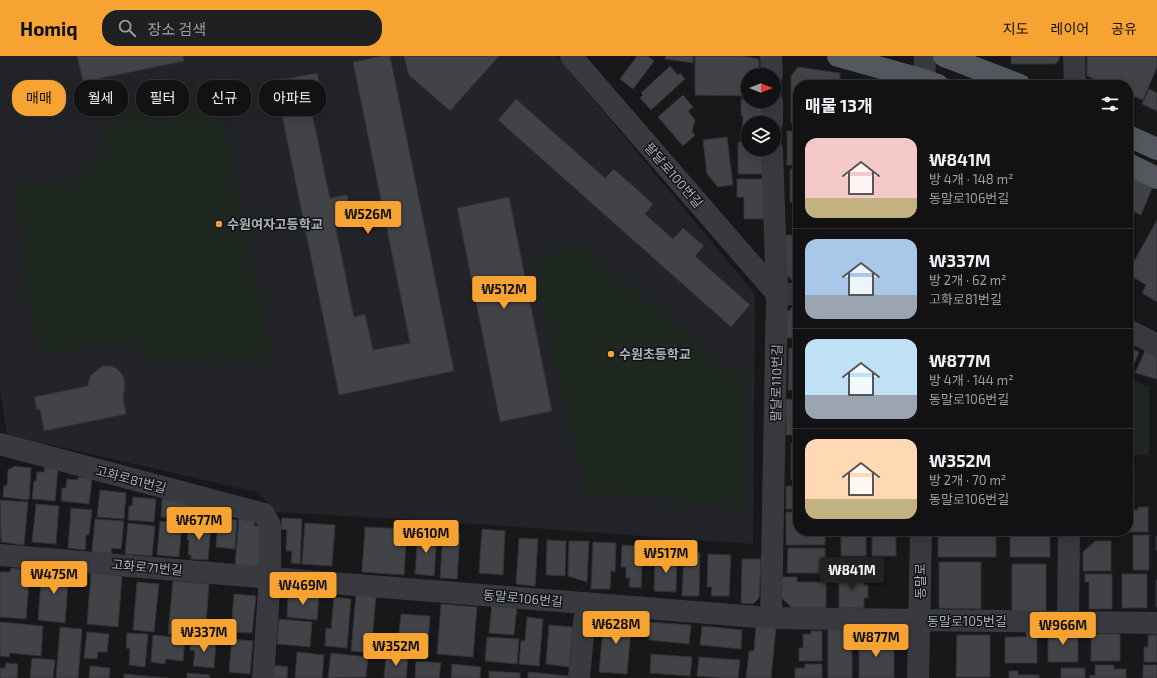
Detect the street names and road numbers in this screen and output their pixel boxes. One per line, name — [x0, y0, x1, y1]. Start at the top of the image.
street label: 팔달로100번길 — [642, 139, 706, 211]
street label: 팔달로110번길 — [767, 344, 785, 422]
street label: 고화로81번길 — [94, 462, 168, 496]
street label: 고화로71번길 — [111, 556, 183, 578]
street label: 동말로 — [912, 563, 928, 599]
street label: 동말로106번길 — [482, 587, 564, 609]
street label: 동말로105번길 — [927, 613, 1007, 629]

